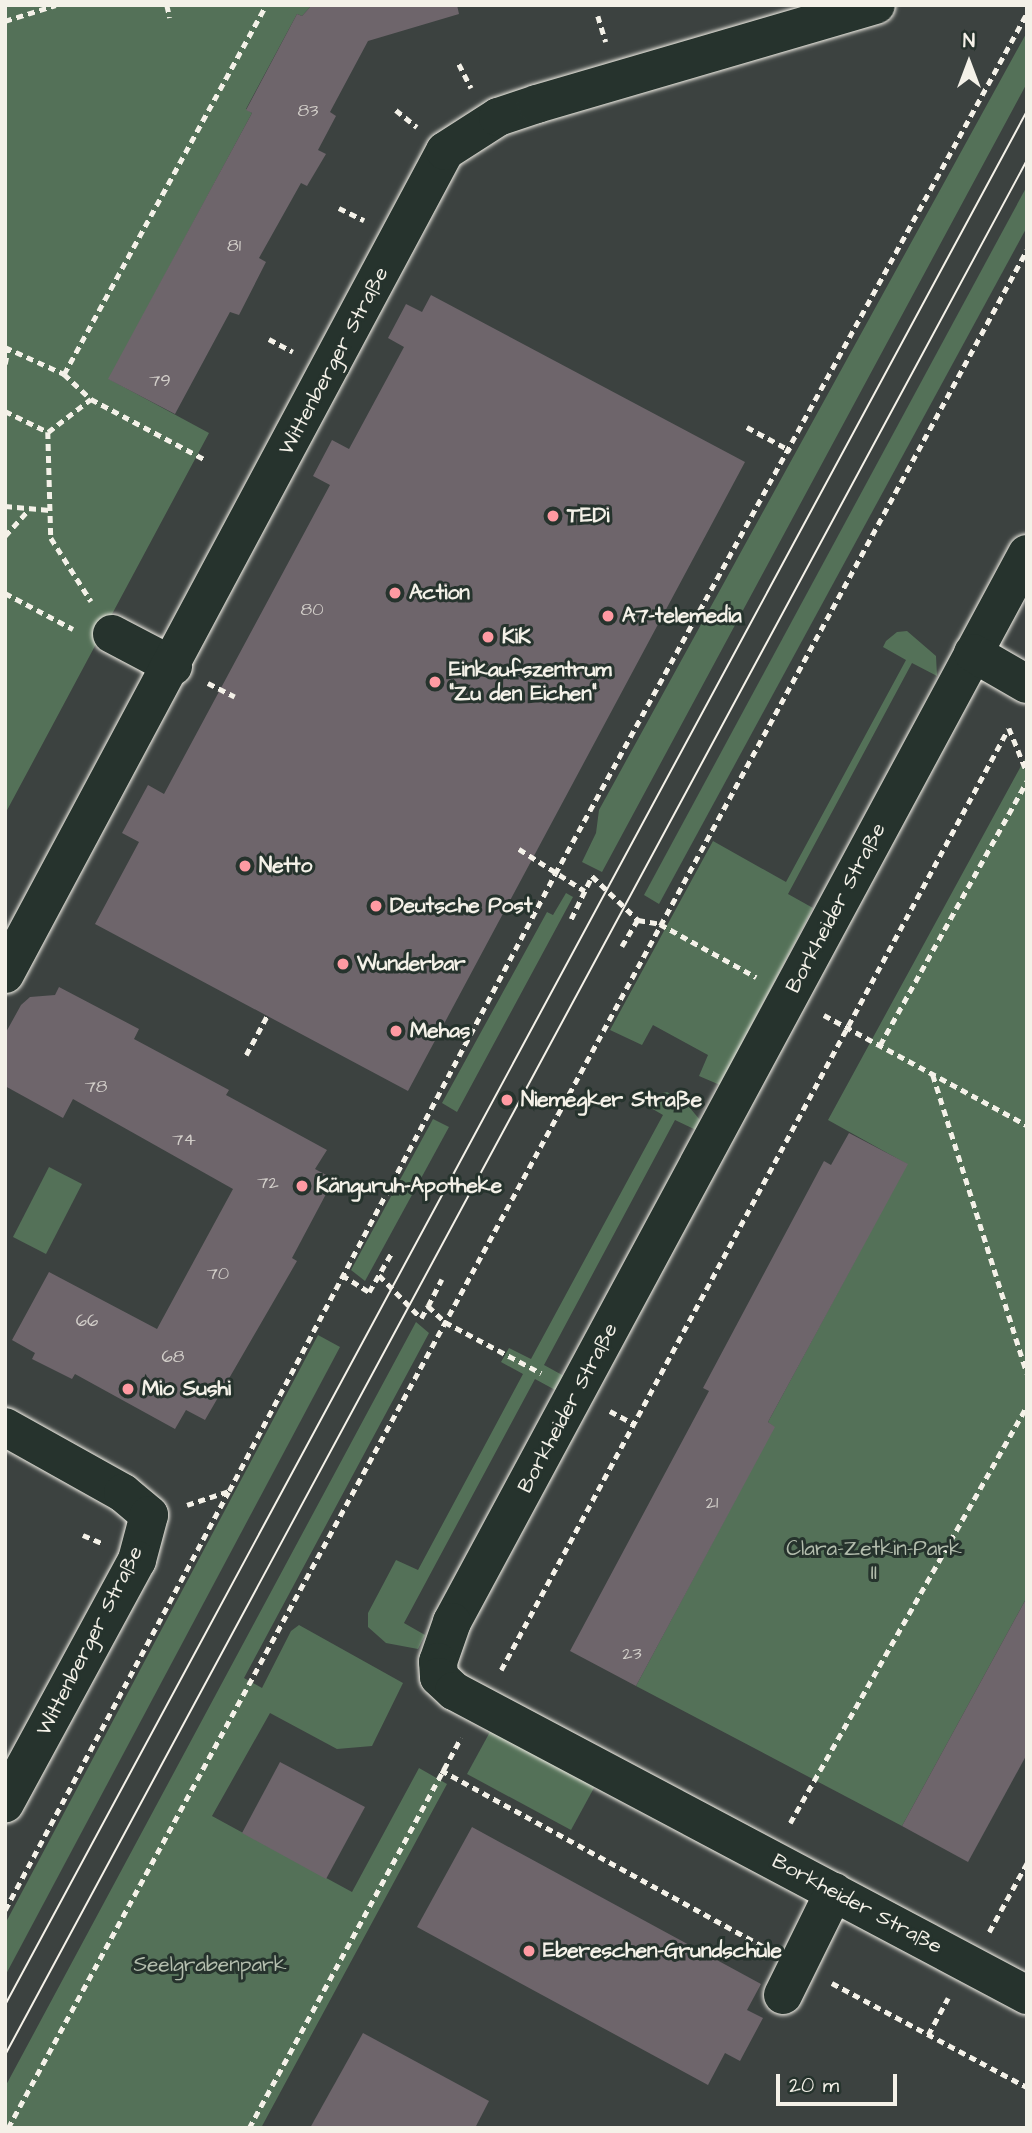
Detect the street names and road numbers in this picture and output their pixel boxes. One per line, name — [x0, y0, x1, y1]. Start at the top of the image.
street label: Wittenberger Straße — [274, 263, 394, 459]
street label: Borkheider Straße — [781, 819, 891, 997]
street label: Borkheider Straße — [513, 1319, 623, 1497]
street label: Wittenberger Straße — [31, 1542, 149, 1740]
street label: Borkheider Straße — [768, 1849, 946, 1959]

